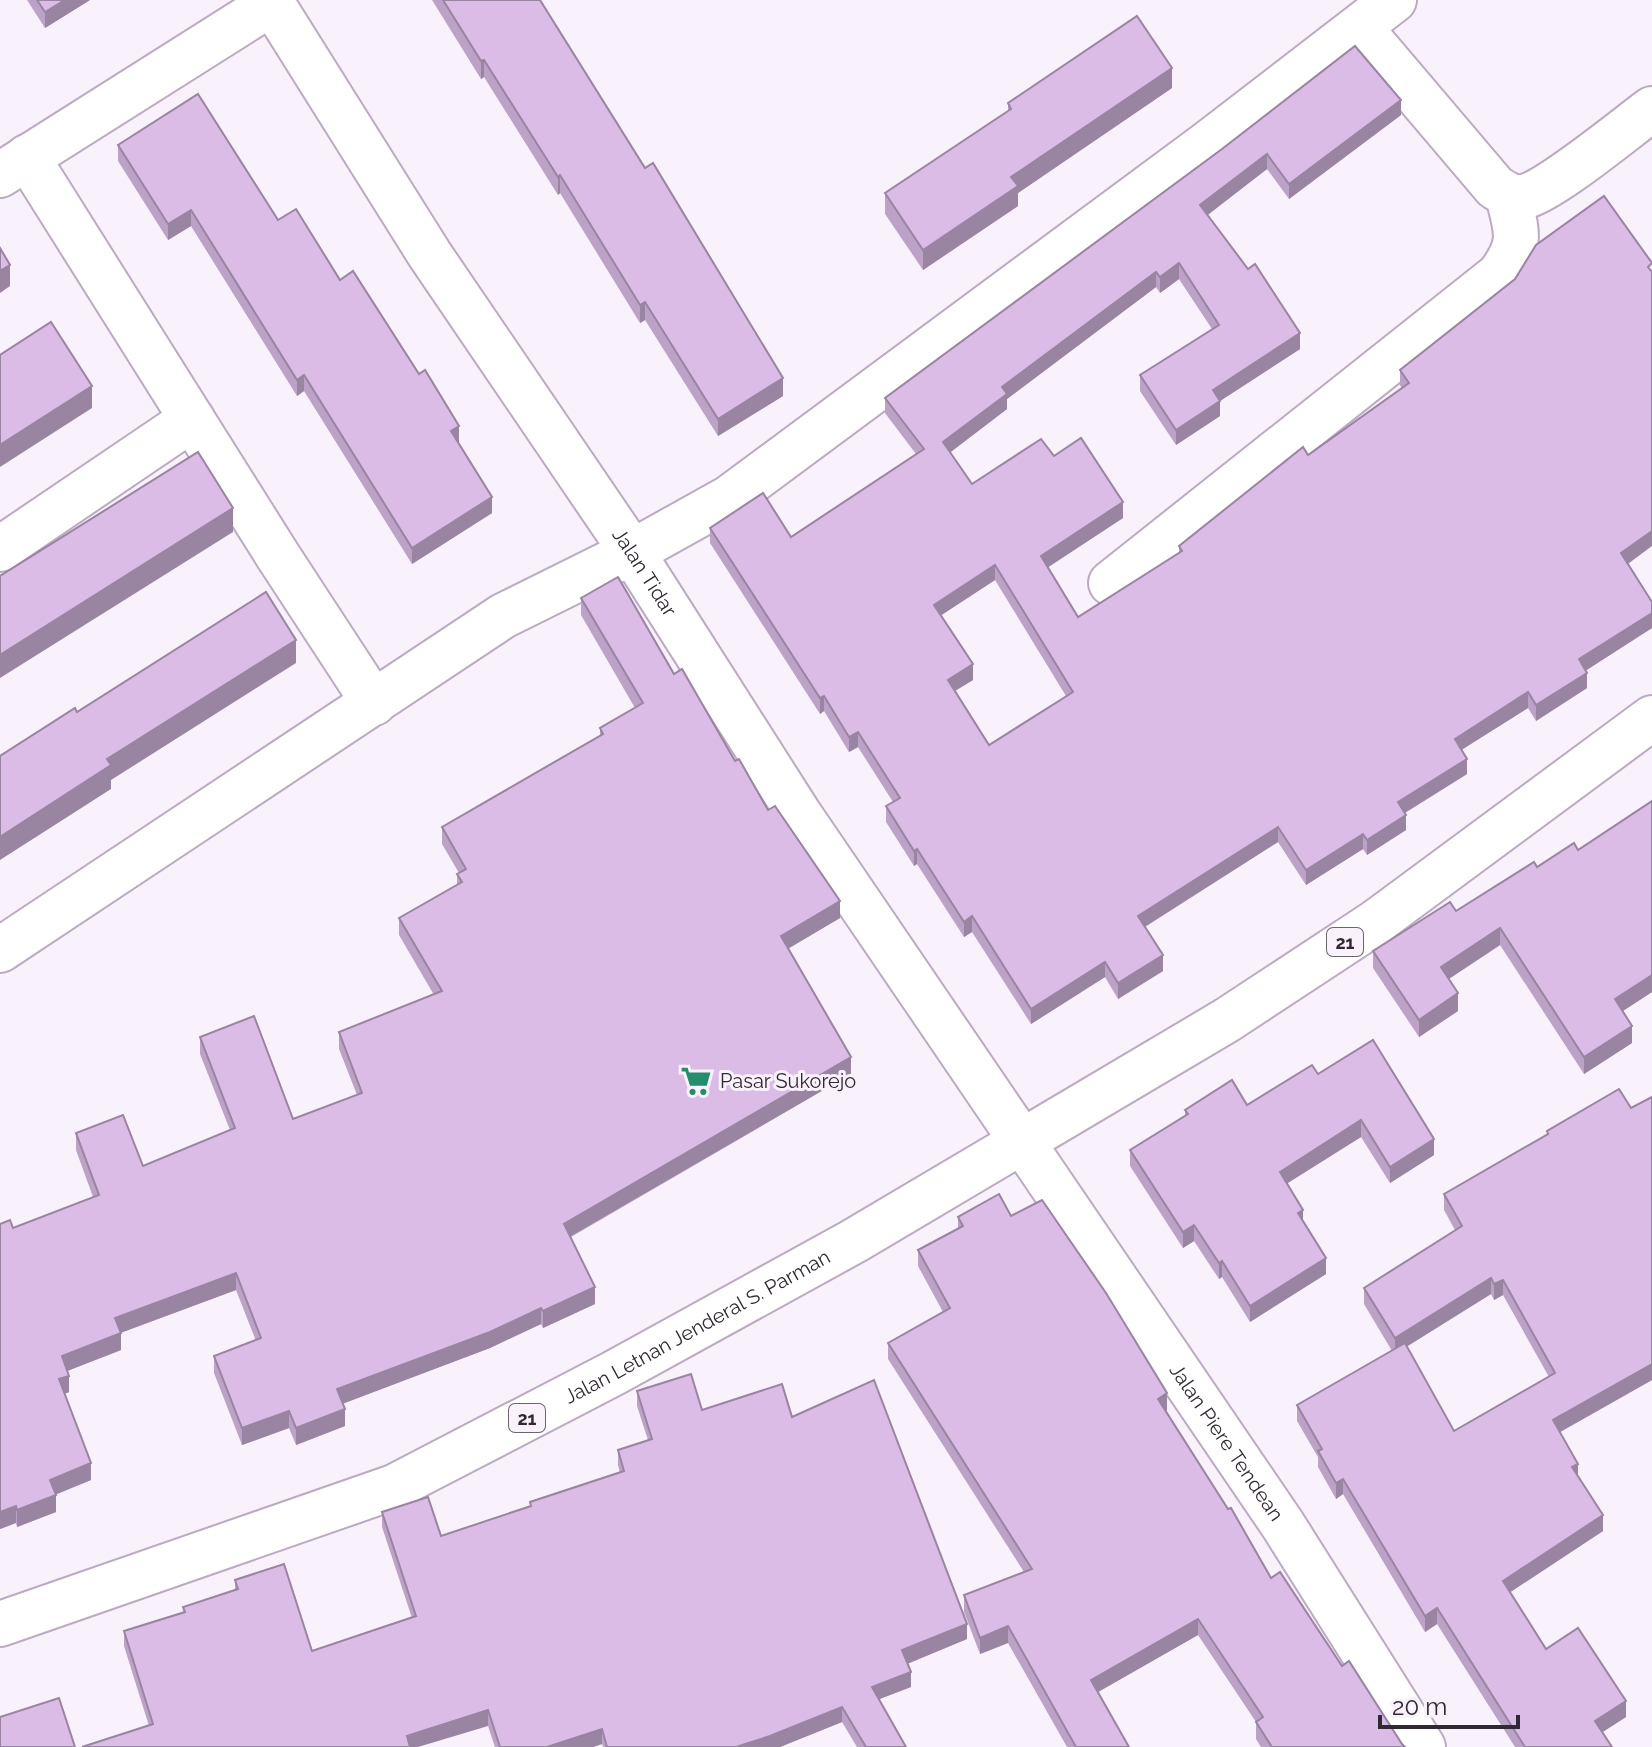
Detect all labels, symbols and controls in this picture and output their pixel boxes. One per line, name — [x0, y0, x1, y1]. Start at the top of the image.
street label: Jalan Tidar — [607, 524, 682, 621]
road number: 21 — [1327, 928, 1363, 956]
supermarket icon: Pasar Sukorejo — [679, 1064, 713, 1098]
place label: Pasar Sukorejo — [720, 1069, 856, 1093]
street label: Jalan Letnan Jenderal S. Parman — [560, 1245, 834, 1409]
street label: Jalan Piere Tendean — [1165, 1359, 1289, 1526]
road number: 21 — [509, 1404, 545, 1432]
scale bar — [1380, 1679, 1518, 1729]
text: 20 m — [1392, 1692, 1447, 1721]

